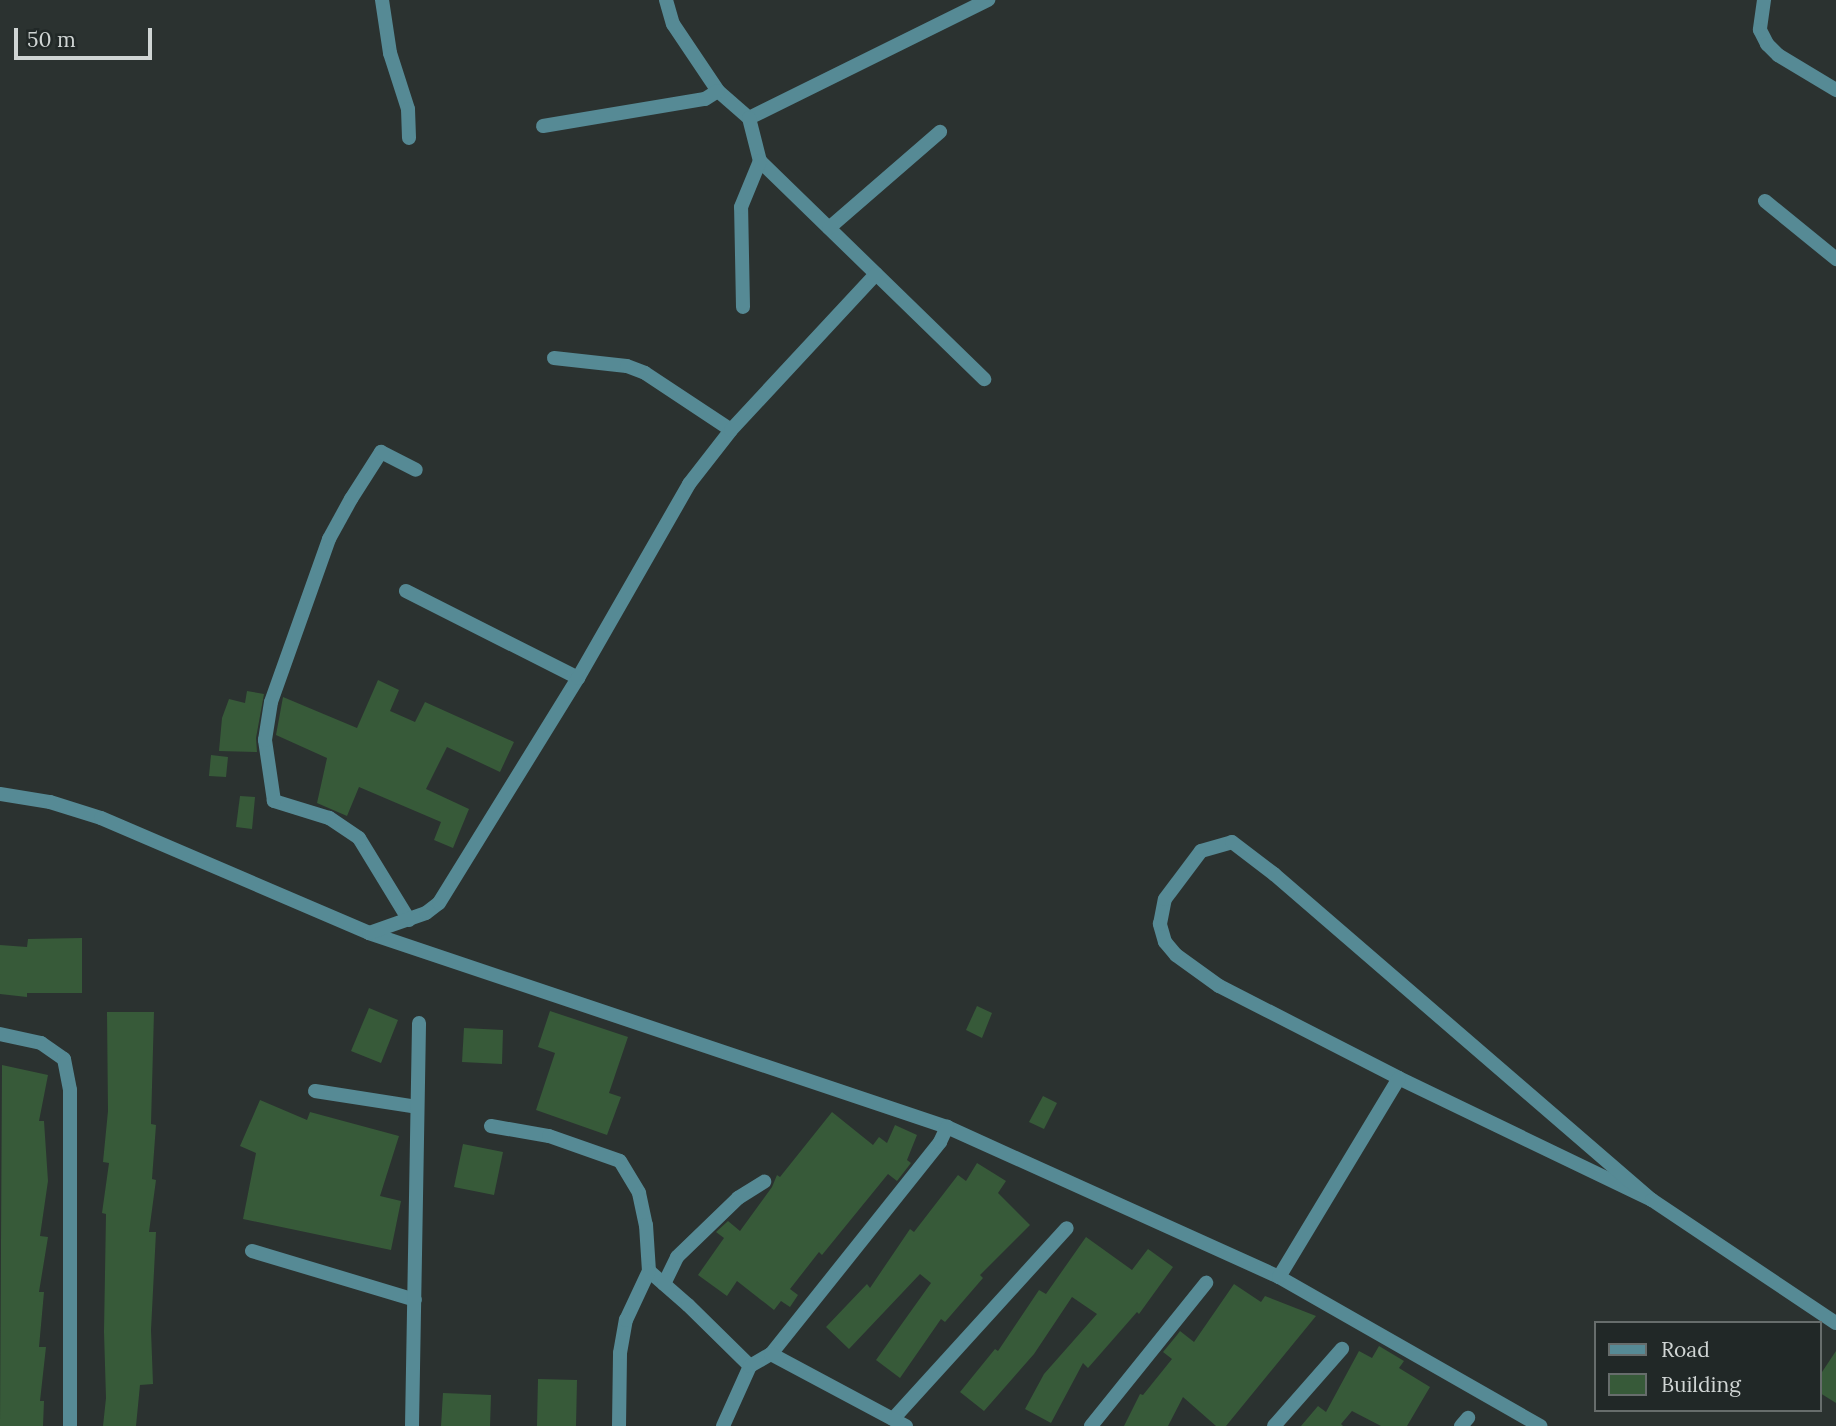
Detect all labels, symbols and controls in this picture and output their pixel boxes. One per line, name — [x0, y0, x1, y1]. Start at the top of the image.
scale bar — [18, 14, 156, 58]
text: 50 m — [27, 26, 76, 53]
legend — [1594, 1321, 1822, 1412]
text: Road — [1661, 1336, 1710, 1363]
text: Building — [1661, 1371, 1741, 1398]

